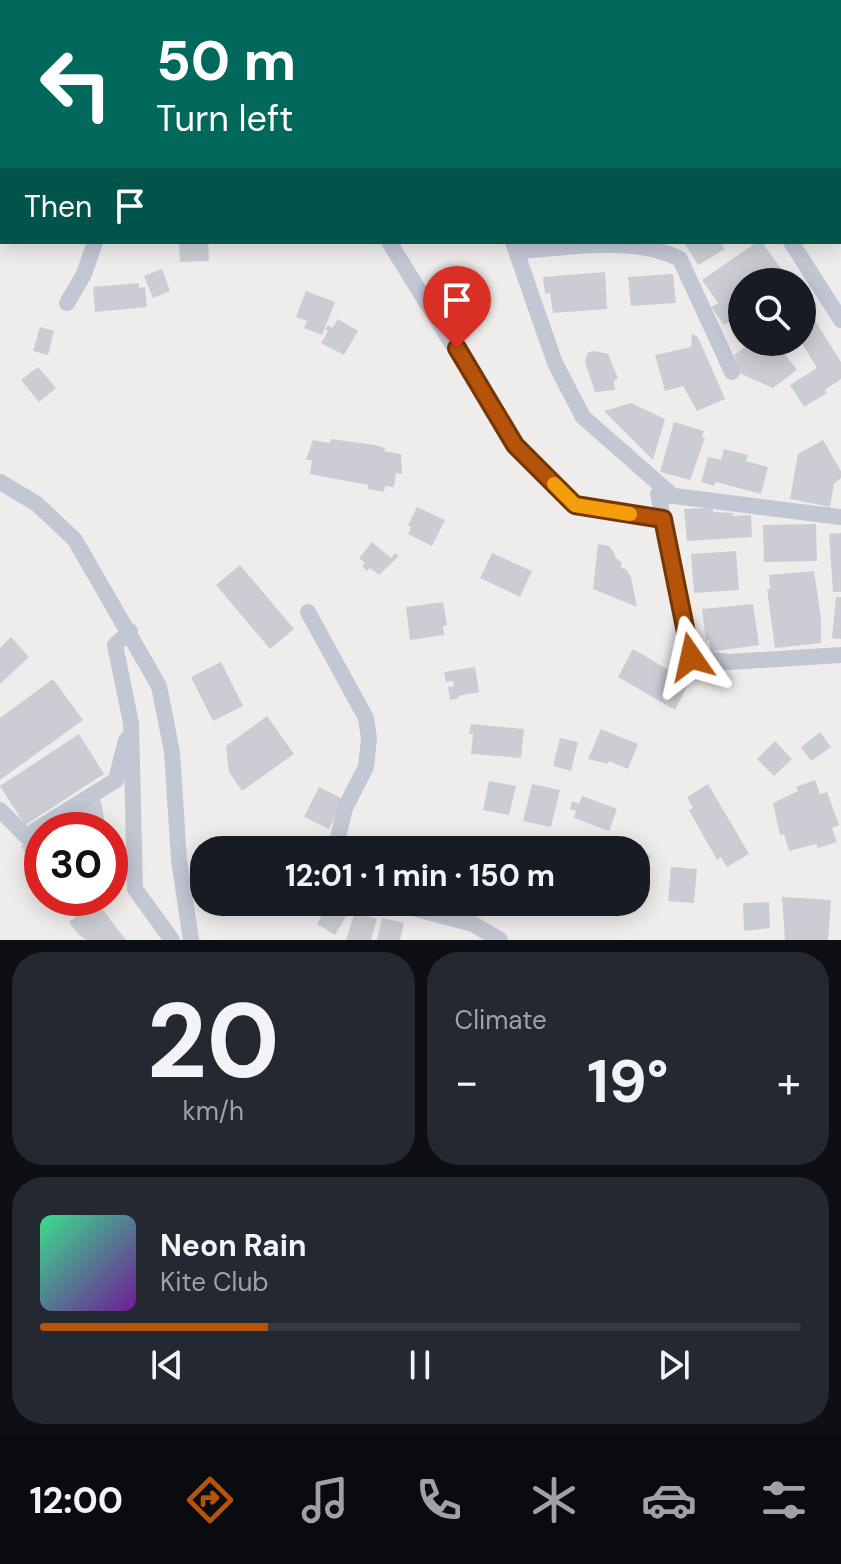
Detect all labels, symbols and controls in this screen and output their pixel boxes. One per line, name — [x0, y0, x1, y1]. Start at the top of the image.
text: 50 m — [156, 24, 296, 97]
icon: left — [24, 32, 128, 136]
text: Turn left — [156, 95, 293, 142]
icon: arrive — [108, 184, 152, 228]
text: Then — [24, 187, 92, 226]
pin — [423, 266, 491, 348]
map controls — [728, 268, 816, 356]
button: search — [728, 268, 816, 356]
icon: arrive — [435, 278, 479, 322]
position arrow — [649, 615, 733, 699]
speed limit sign: 30 — [24, 812, 128, 916]
text: 12:01 · 1 min · 150 m — [285, 856, 555, 895]
text: 20 — [147, 974, 280, 1109]
text: Climate — [455, 1003, 547, 1037]
text: 19° — [587, 1042, 669, 1121]
text: − — [455, 1053, 479, 1111]
text: + — [777, 1053, 801, 1111]
text: km/h — [183, 1094, 244, 1128]
text: Neon Rain — [160, 1226, 306, 1265]
text: Kite Club — [160, 1265, 269, 1299]
icon: previous — [145, 1343, 189, 1387]
icon: pause — [398, 1343, 442, 1387]
icon: next — [652, 1343, 696, 1387]
icon: directions — [182, 1472, 238, 1528]
icon: music — [297, 1472, 353, 1528]
icon: phone — [411, 1472, 467, 1528]
icon: climate — [526, 1472, 582, 1528]
icon: car — [641, 1472, 697, 1528]
icon: filters — [756, 1472, 812, 1528]
text: 12:00 — [29, 1477, 123, 1524]

